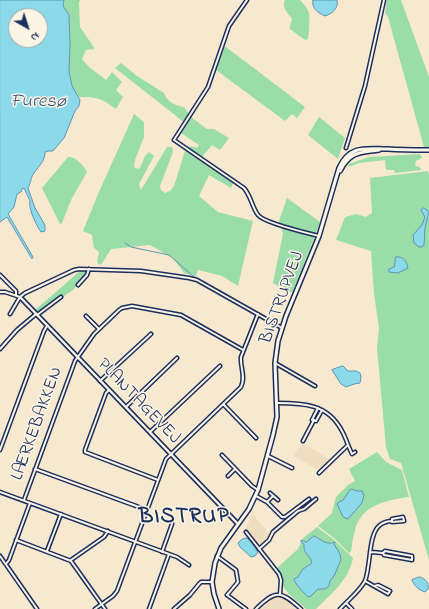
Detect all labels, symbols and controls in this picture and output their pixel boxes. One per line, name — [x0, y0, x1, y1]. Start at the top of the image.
north arrow — [8, 8, 48, 48]
text: N — [27, 28, 43, 45]
water label: Furesø — [10, 92, 66, 114]
street label: BISTRUPVEJ — [256, 249, 310, 347]
street label: PLANTAGEVEJ — [92, 355, 184, 449]
street label: LÆRKEBAKKEN — [7, 364, 69, 484]
district label: BISTRUP — [138, 505, 230, 531]

